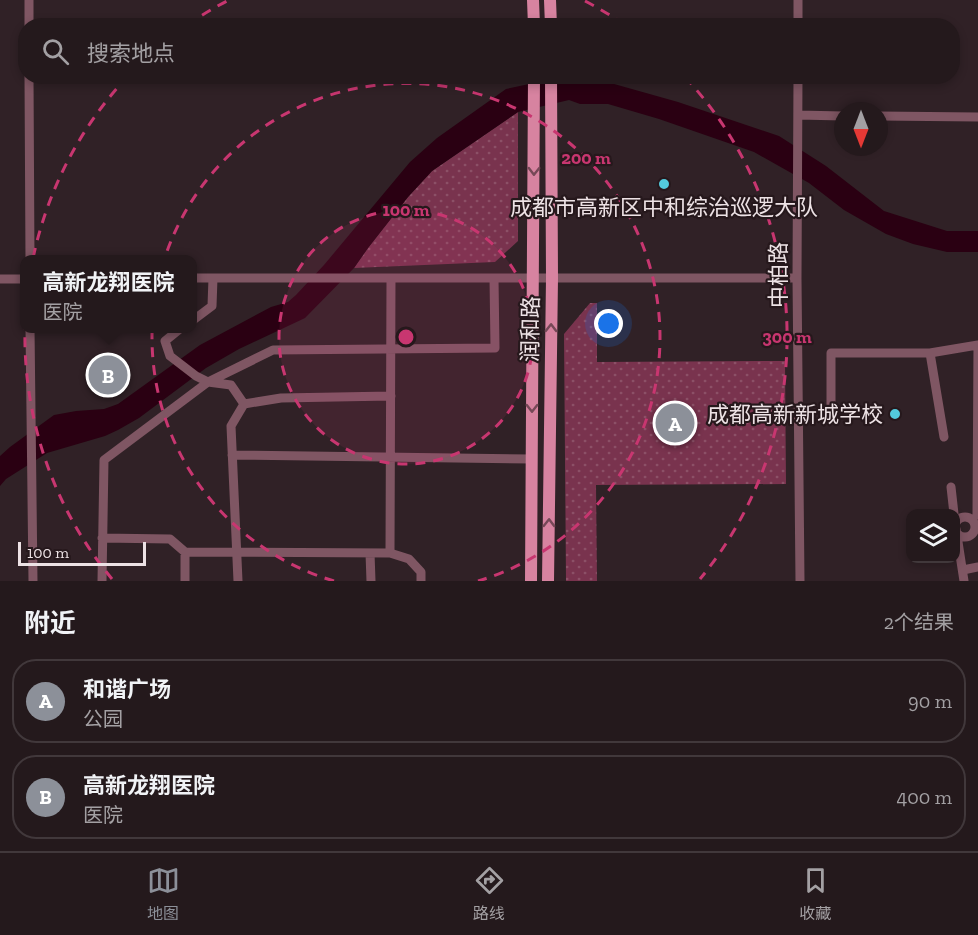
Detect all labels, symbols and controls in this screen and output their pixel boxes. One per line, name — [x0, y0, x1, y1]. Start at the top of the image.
search box — [18, 18, 960, 84]
icon: search — [39, 35, 72, 68]
text: 搜索地点 — [87, 40, 175, 67]
north arrow — [834, 102, 888, 156]
text: 200 m — [561, 147, 611, 169]
one-way arrow — [528, 167, 540, 176]
marker: 成都市高新区中和综治巡逻大队 — [657, 177, 671, 191]
place label: 成都市高新区中和综治巡逻大队 — [510, 194, 818, 221]
text: 100 m — [382, 199, 430, 221]
street label: 中柏路 — [765, 242, 792, 308]
popup — [20, 255, 197, 333]
text: 高新龙翔医院 — [42, 269, 175, 296]
street label: 润和路 — [516, 296, 545, 362]
text: 医院 — [42, 300, 82, 324]
your location — [594, 309, 623, 338]
one-way arrow — [545, 323, 558, 332]
text: 300 m — [762, 326, 812, 348]
centre of rings — [396, 327, 416, 347]
pin: B — [88, 352, 128, 398]
pin: A — [656, 400, 694, 446]
place label: 成都高新新城学校 — [707, 401, 883, 428]
one-way arrow — [525, 404, 538, 413]
marker: 成都高新新城学校 — [888, 407, 902, 421]
map controls — [906, 509, 960, 563]
button: layers — [906, 509, 960, 563]
one-way arrow — [543, 518, 555, 527]
scale bar — [18, 539, 146, 566]
text: 100 m — [27, 543, 69, 562]
text: 附近 — [24, 607, 76, 639]
text: 2个结果 — [884, 610, 954, 634]
text: 和谐广场 — [83, 676, 171, 703]
text: A — [39, 689, 52, 713]
text: 90 m — [908, 689, 952, 713]
text: 公园 — [83, 707, 123, 731]
text: 高新龙翔医院 — [83, 772, 215, 799]
text: B — [39, 785, 52, 809]
text: 400 m — [896, 785, 952, 809]
text: 医院 — [83, 803, 123, 827]
tab: 地图 — [147, 864, 180, 924]
tab: 路线 — [473, 864, 506, 924]
tab: 收藏 — [799, 864, 832, 924]

